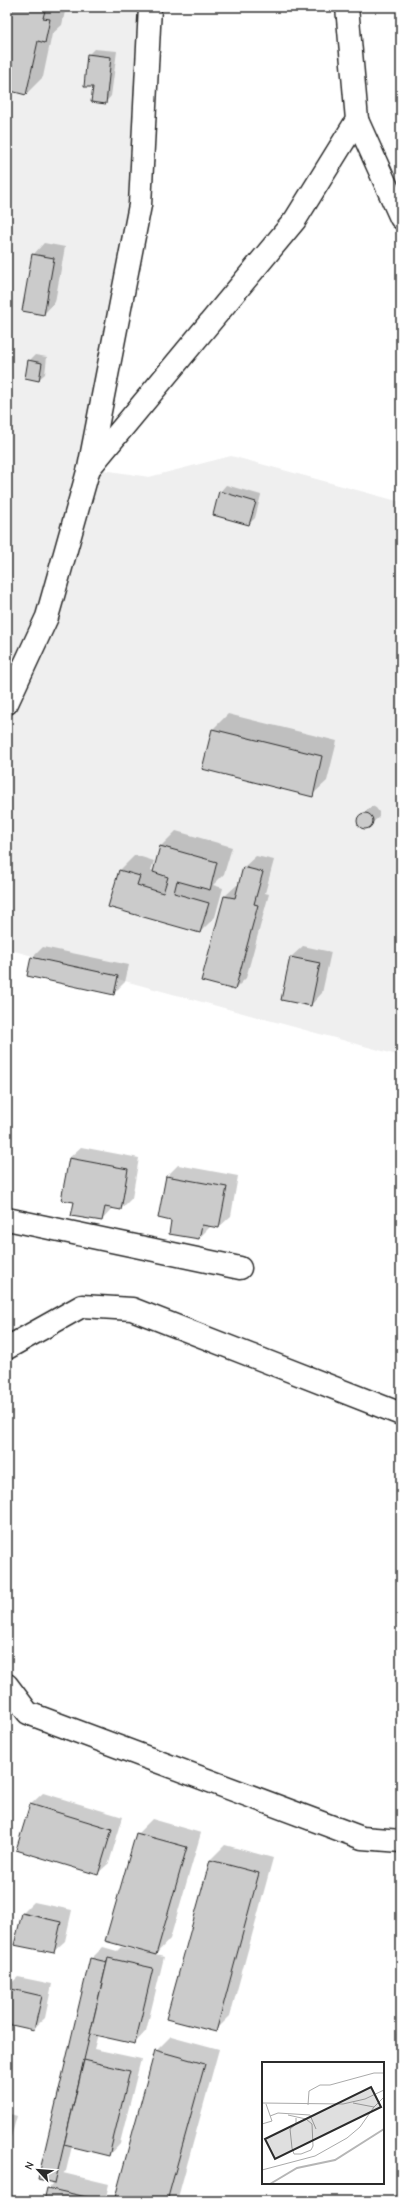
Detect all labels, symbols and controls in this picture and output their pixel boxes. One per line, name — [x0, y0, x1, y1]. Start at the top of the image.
inset map — [262, 2062, 384, 2184]
north arrow — [18, 2150, 58, 2190]
text: N — [22, 2160, 37, 2172]

